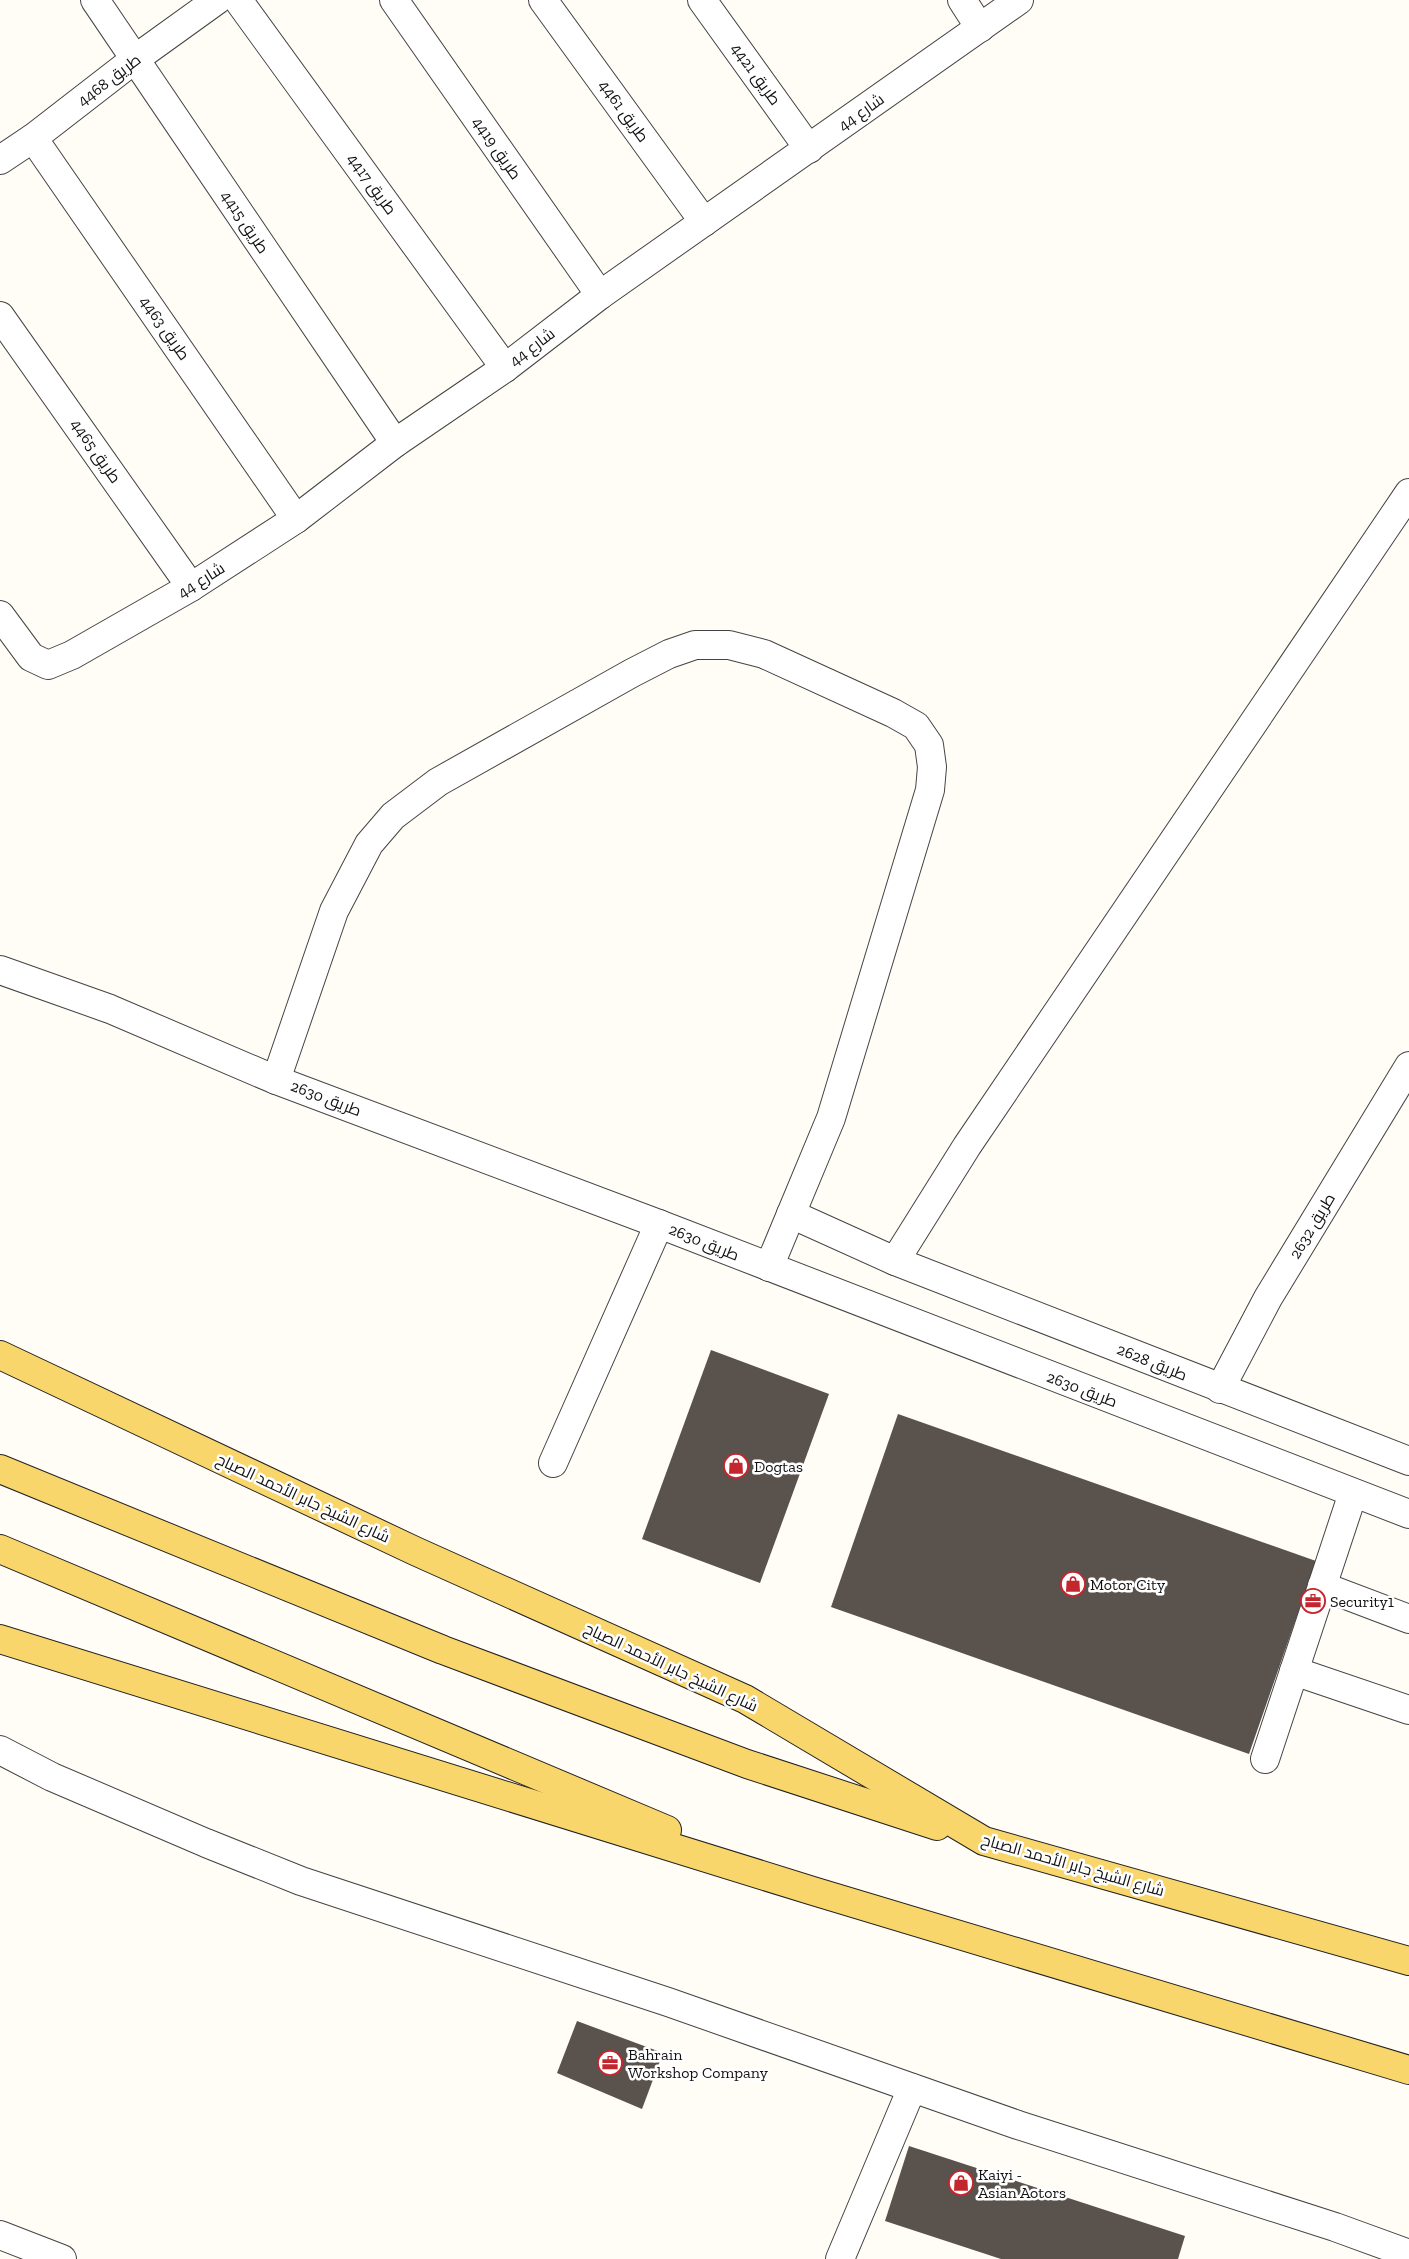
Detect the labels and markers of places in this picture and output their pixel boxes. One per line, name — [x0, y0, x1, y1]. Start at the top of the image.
shop icon: Dogtas — [723, 1453, 749, 1479]
place label: Dogtas — [754, 1457, 803, 1476]
shop icon: Motor City — [1060, 1571, 1086, 1597]
place label: Motor City — [1090, 1575, 1166, 1594]
office icon: Security1 — [1300, 1588, 1326, 1614]
place label: Security1 — [1330, 1592, 1394, 1611]
place label: Bahrain Workshop Company — [628, 2045, 769, 2082]
office icon: Bahrain Workshop Company — [597, 2050, 623, 2076]
place label: Kaiyi - Asian Aotors — [978, 2165, 1066, 2202]
shop icon: Kaiyi - Asian Aotors — [948, 2170, 974, 2196]

